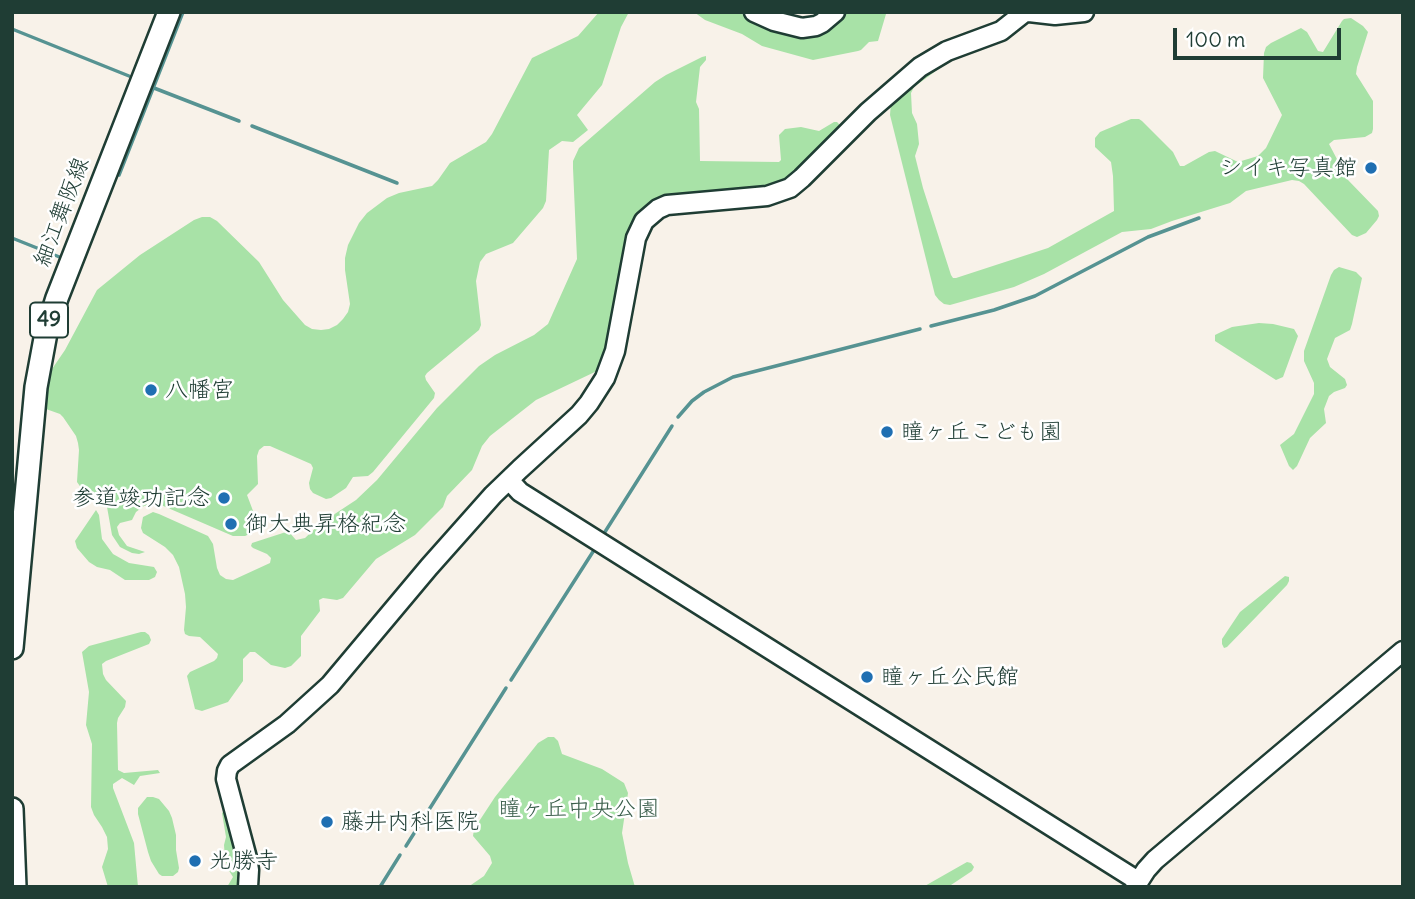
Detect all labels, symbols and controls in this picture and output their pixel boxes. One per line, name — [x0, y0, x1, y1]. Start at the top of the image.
scale bar — [1177, 14, 1345, 58]
text: 100 m — [1186, 26, 1245, 53]
street label: 細江舞阪線 — [29, 153, 95, 271]
place label: シイキ写真館 — [1219, 154, 1357, 182]
marker: シイキ写真館 — [1363, 160, 1379, 176]
road number: 49 — [30, 302, 68, 338]
place label: 八幡宮 — [165, 376, 234, 404]
marker: 八幡宮 — [143, 382, 159, 398]
place label: 瞳ヶ丘こども園 — [901, 418, 1062, 446]
marker: 瞳ヶ丘こども園 — [879, 424, 895, 440]
place label: 参道竣功記念 — [72, 484, 210, 512]
marker: 参道竣功記念 — [216, 490, 232, 506]
place label: 御大典昇格紀念 — [245, 510, 406, 538]
marker: 御大典昇格紀念 — [223, 516, 239, 532]
place label: 瞳ヶ丘公民館 — [881, 663, 1019, 691]
marker: 瞳ヶ丘公民館 — [859, 669, 875, 685]
park label: 瞳ヶ丘中央公園 — [499, 795, 659, 823]
place label: 藤井内科医院 — [341, 808, 479, 836]
marker: 藤井内科医院 — [319, 814, 335, 830]
place label: 光勝寺 — [209, 847, 278, 875]
marker: 光勝寺 — [187, 853, 203, 869]

